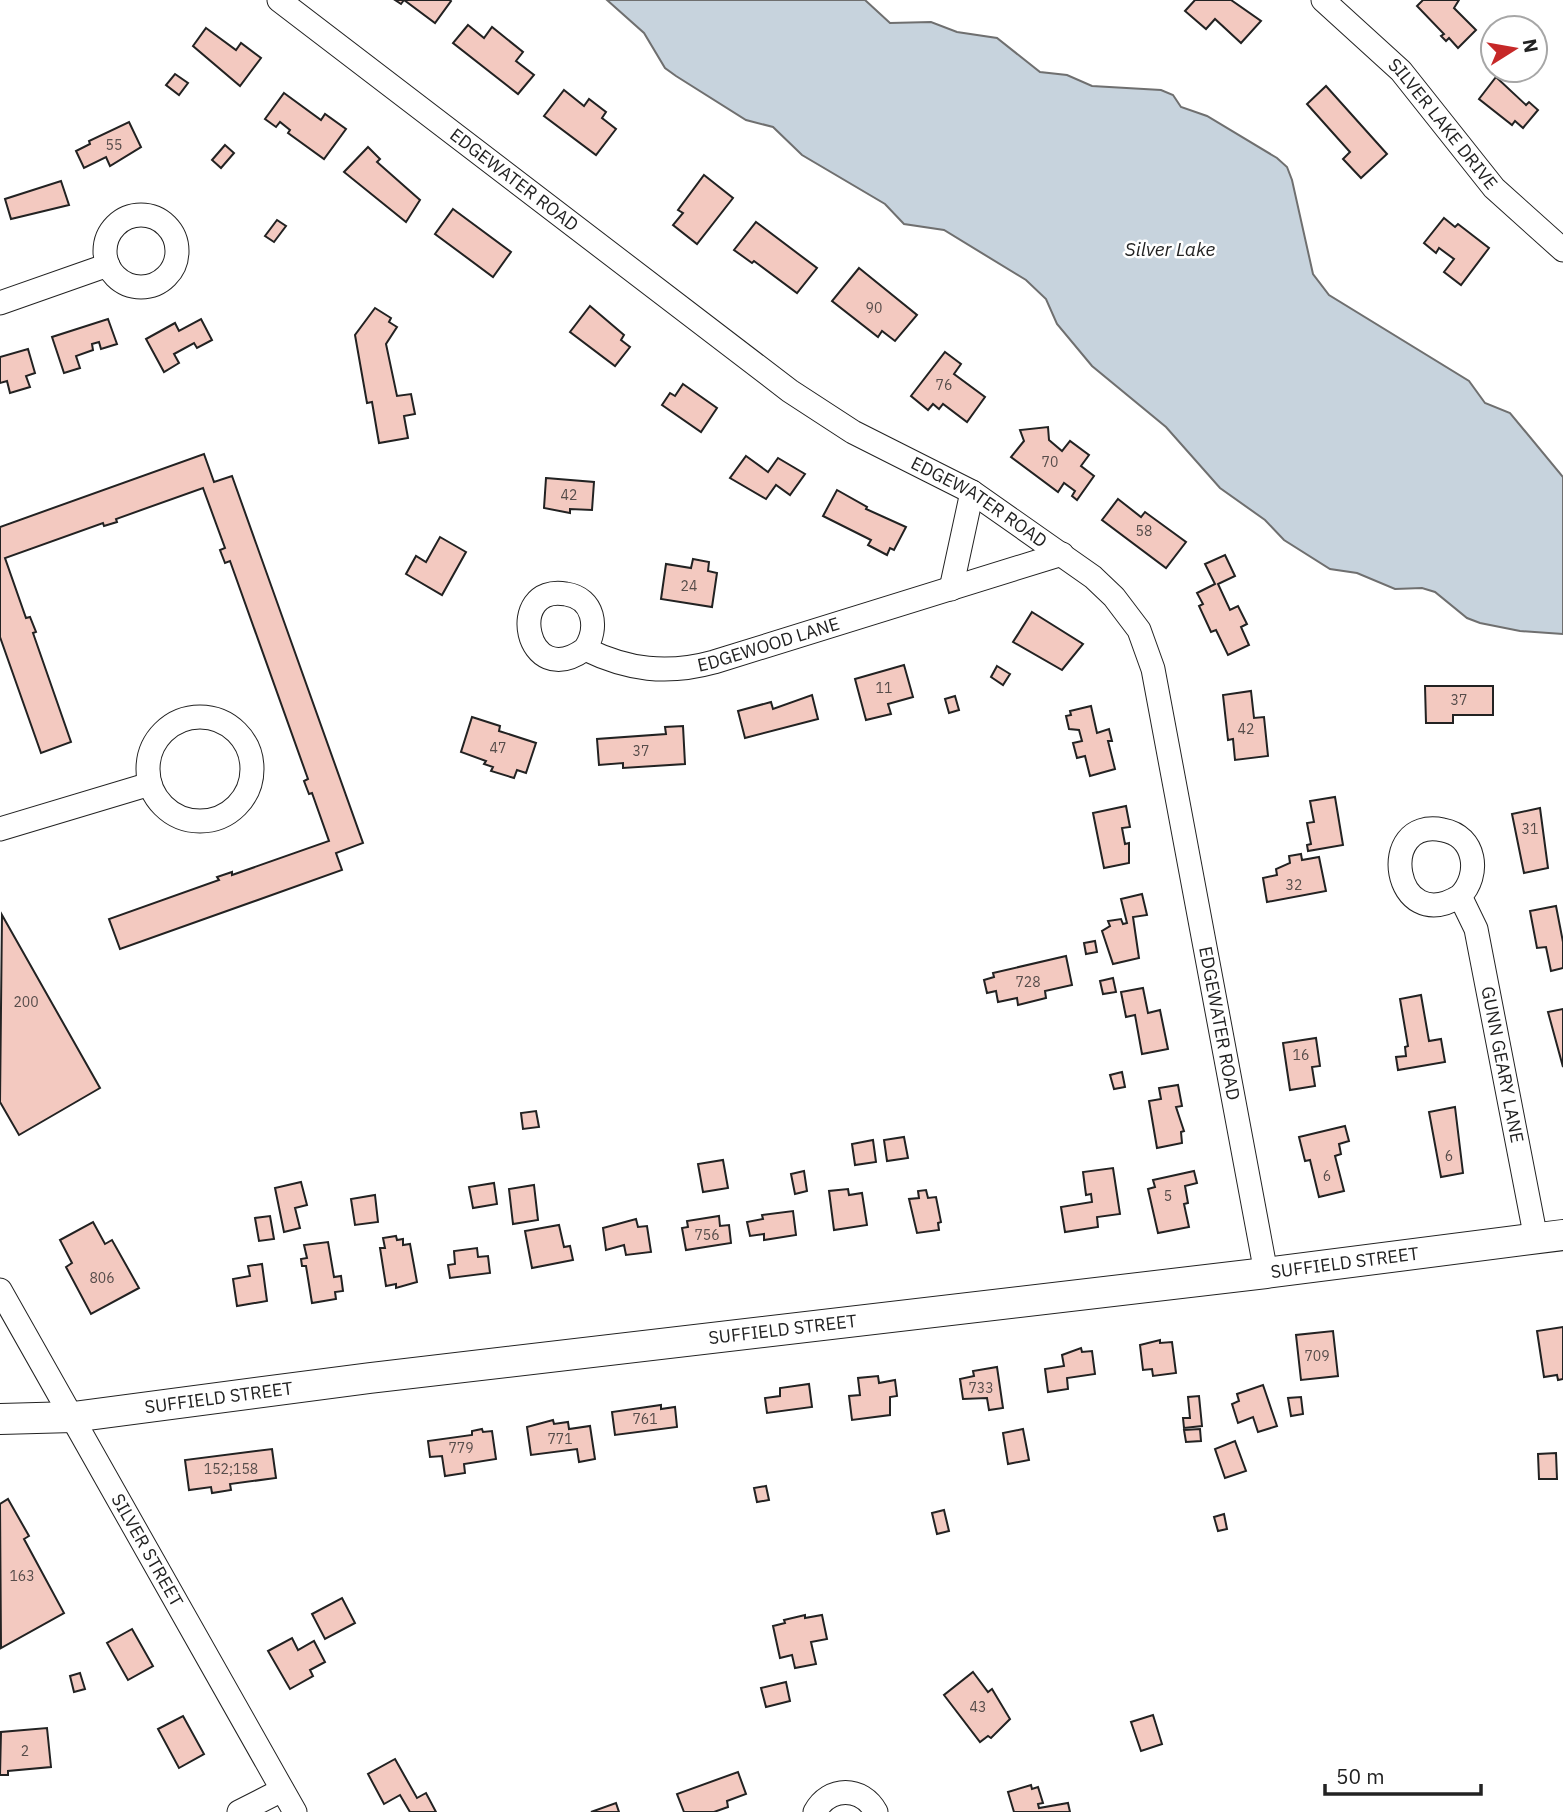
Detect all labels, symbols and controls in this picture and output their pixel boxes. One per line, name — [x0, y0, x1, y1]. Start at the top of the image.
north arrow — [1479, 14, 1549, 84]
text: N — [1518, 37, 1544, 55]
street label: SILVER LAKE DRIVE — [1384, 53, 1503, 194]
street label: EDGEWATER ROAD — [445, 123, 583, 236]
house number: 55 — [106, 136, 122, 154]
water label: Silver Lake — [1125, 237, 1215, 261]
house number: 90 — [866, 299, 882, 317]
house number: 76 — [936, 376, 952, 394]
street label: EDGEWATER ROAD — [907, 451, 1052, 552]
house number: 70 — [1042, 453, 1058, 471]
house number: 42 — [561, 486, 577, 504]
house number: 58 — [1136, 522, 1152, 540]
house number: 24 — [681, 577, 697, 595]
street label: EDGEWOOD LANE — [695, 612, 842, 677]
house number: 11 — [876, 679, 892, 697]
house number: 37 — [1451, 691, 1467, 709]
house number: 42 — [1238, 720, 1254, 738]
house number: 47 — [490, 739, 506, 757]
house number: 37 — [633, 742, 649, 760]
house number: 31 — [1522, 820, 1538, 838]
house number: 32 — [1286, 876, 1302, 894]
street label: EDGEWATER ROAD — [1194, 944, 1245, 1102]
house number: 728 — [1015, 973, 1041, 991]
street label: GUNN GEARY LANE — [1476, 984, 1529, 1145]
house number: 200 — [13, 993, 39, 1011]
house number: 16 — [1293, 1046, 1309, 1064]
house number: 6 — [1445, 1147, 1453, 1165]
house number: 6 — [1323, 1167, 1331, 1185]
house number: 5 — [1164, 1187, 1172, 1205]
house number: 756 — [694, 1226, 720, 1244]
street label: SUFFIELD STREET — [1269, 1242, 1420, 1283]
house number: 806 — [89, 1269, 115, 1287]
street label: SUFFIELD STREET — [707, 1309, 858, 1349]
house number: 709 — [1304, 1347, 1330, 1365]
street label: SUFFIELD STREET — [143, 1376, 294, 1418]
house number: 733 — [968, 1379, 994, 1397]
house number: 761 — [632, 1410, 658, 1428]
house number: 771 — [547, 1430, 573, 1448]
house number: 779 — [448, 1439, 474, 1457]
house number: 152;158 — [204, 1460, 258, 1478]
street label: SILVER STREET — [106, 1489, 189, 1611]
house number: 163 — [9, 1567, 35, 1585]
house number: 43 — [970, 1698, 986, 1716]
house number: 2 — [21, 1742, 29, 1760]
scale bar — [1325, 1752, 1481, 1796]
text: 50 m — [1336, 1762, 1385, 1790]

